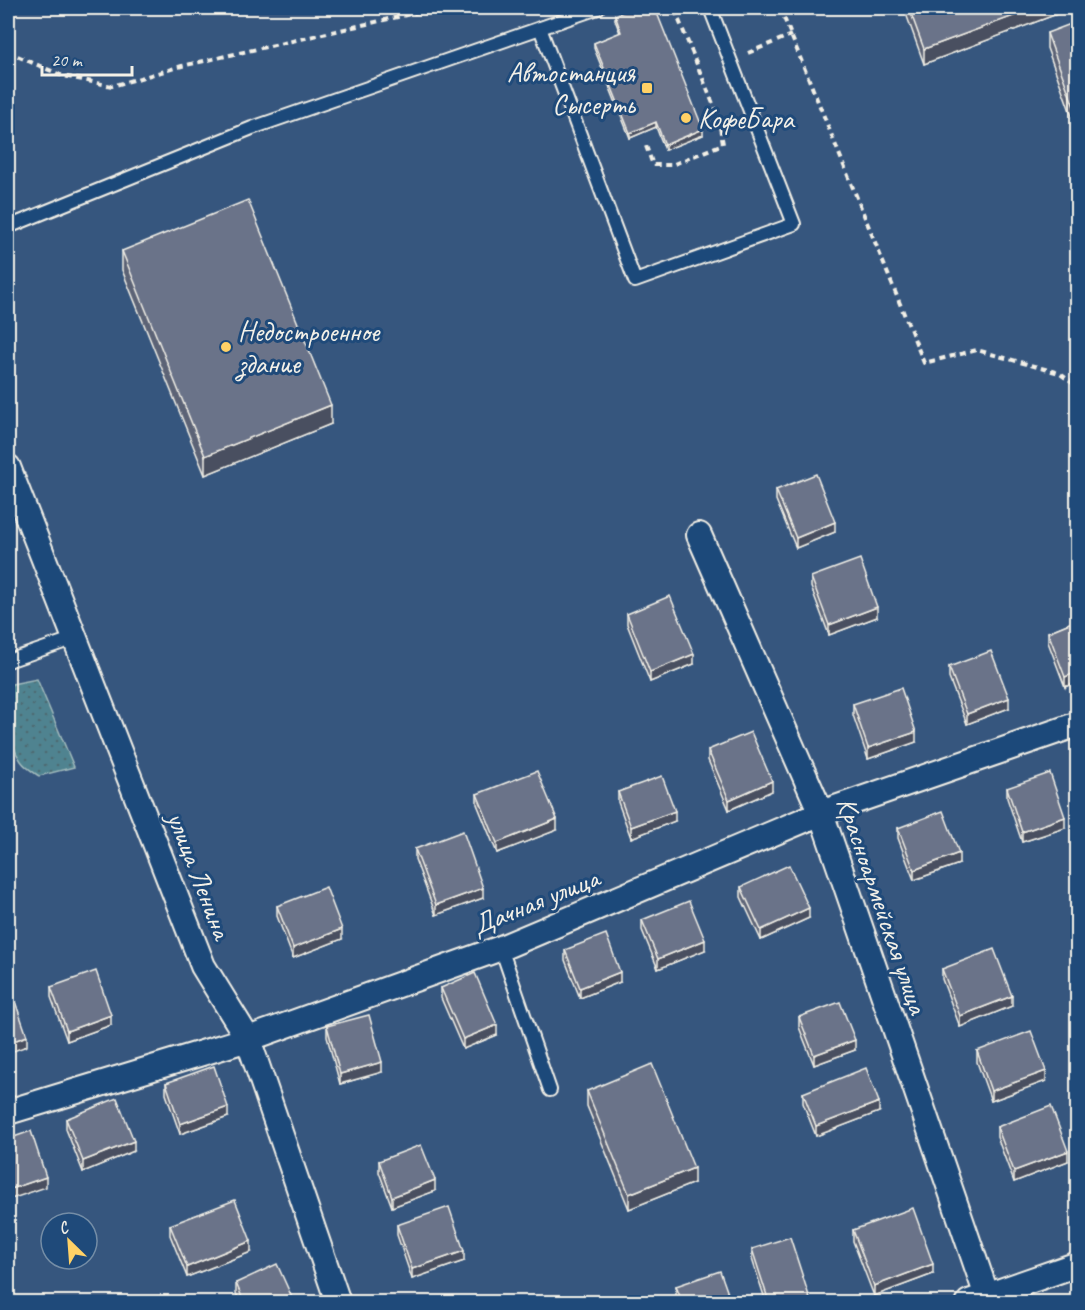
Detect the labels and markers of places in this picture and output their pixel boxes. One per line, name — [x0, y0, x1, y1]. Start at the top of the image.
place label: Автостанция Сысерть — [507, 55, 637, 122]
marker: Автостанция Сысерть — [640, 81, 654, 95]
place label: КофеБара — [698, 101, 796, 136]
marker: КофеБара — [679, 111, 693, 125]
place label: Недостроенное здание — [234, 314, 381, 382]
marker: Недостроенное здание — [219, 340, 233, 354]

